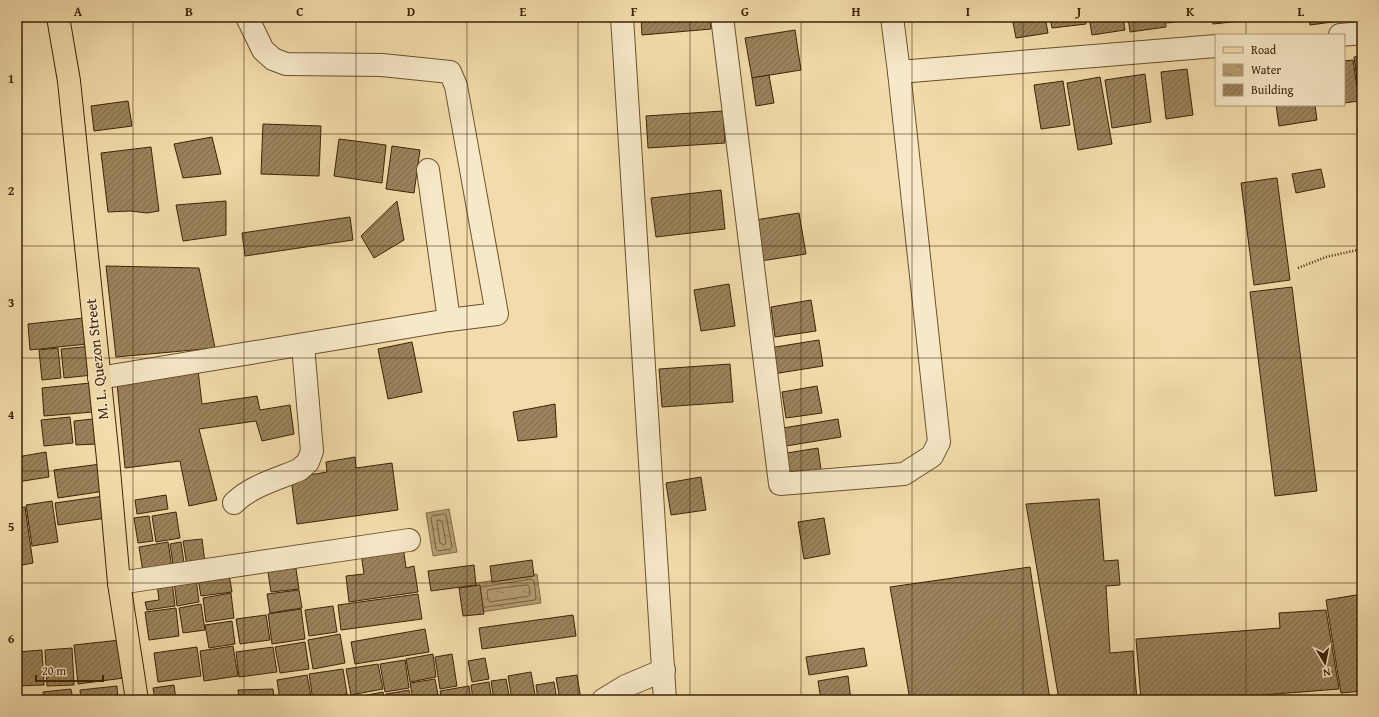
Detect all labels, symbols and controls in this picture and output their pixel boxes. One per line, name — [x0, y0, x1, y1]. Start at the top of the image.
text: A — [74, 2, 83, 21]
text: B — [185, 2, 193, 21]
text: C — [296, 2, 304, 21]
text: D — [407, 2, 415, 21]
text: E — [520, 2, 527, 21]
text: F — [631, 2, 638, 21]
text: G — [741, 2, 749, 21]
text: H — [851, 2, 861, 21]
text: I — [966, 2, 970, 21]
text: J — [1075, 2, 1082, 21]
text: K — [1186, 2, 1195, 21]
text: L — [1298, 2, 1305, 21]
legend — [1215, 34, 1345, 106]
text: Road — [1251, 41, 1277, 58]
text: Water — [1251, 61, 1281, 78]
text: 1 — [8, 69, 14, 88]
text: Building — [1251, 81, 1294, 98]
text: 2 — [8, 181, 15, 200]
text: 3 — [8, 293, 14, 312]
street label: M. L. Quezon Street — [80, 297, 113, 421]
text: 4 — [8, 405, 15, 424]
text: 5 — [8, 517, 15, 536]
text: 6 — [8, 629, 15, 648]
north arrow — [1305, 643, 1345, 683]
scale bar — [36, 657, 103, 683]
text: 20 m — [42, 662, 66, 679]
text: N — [1321, 664, 1332, 681]

